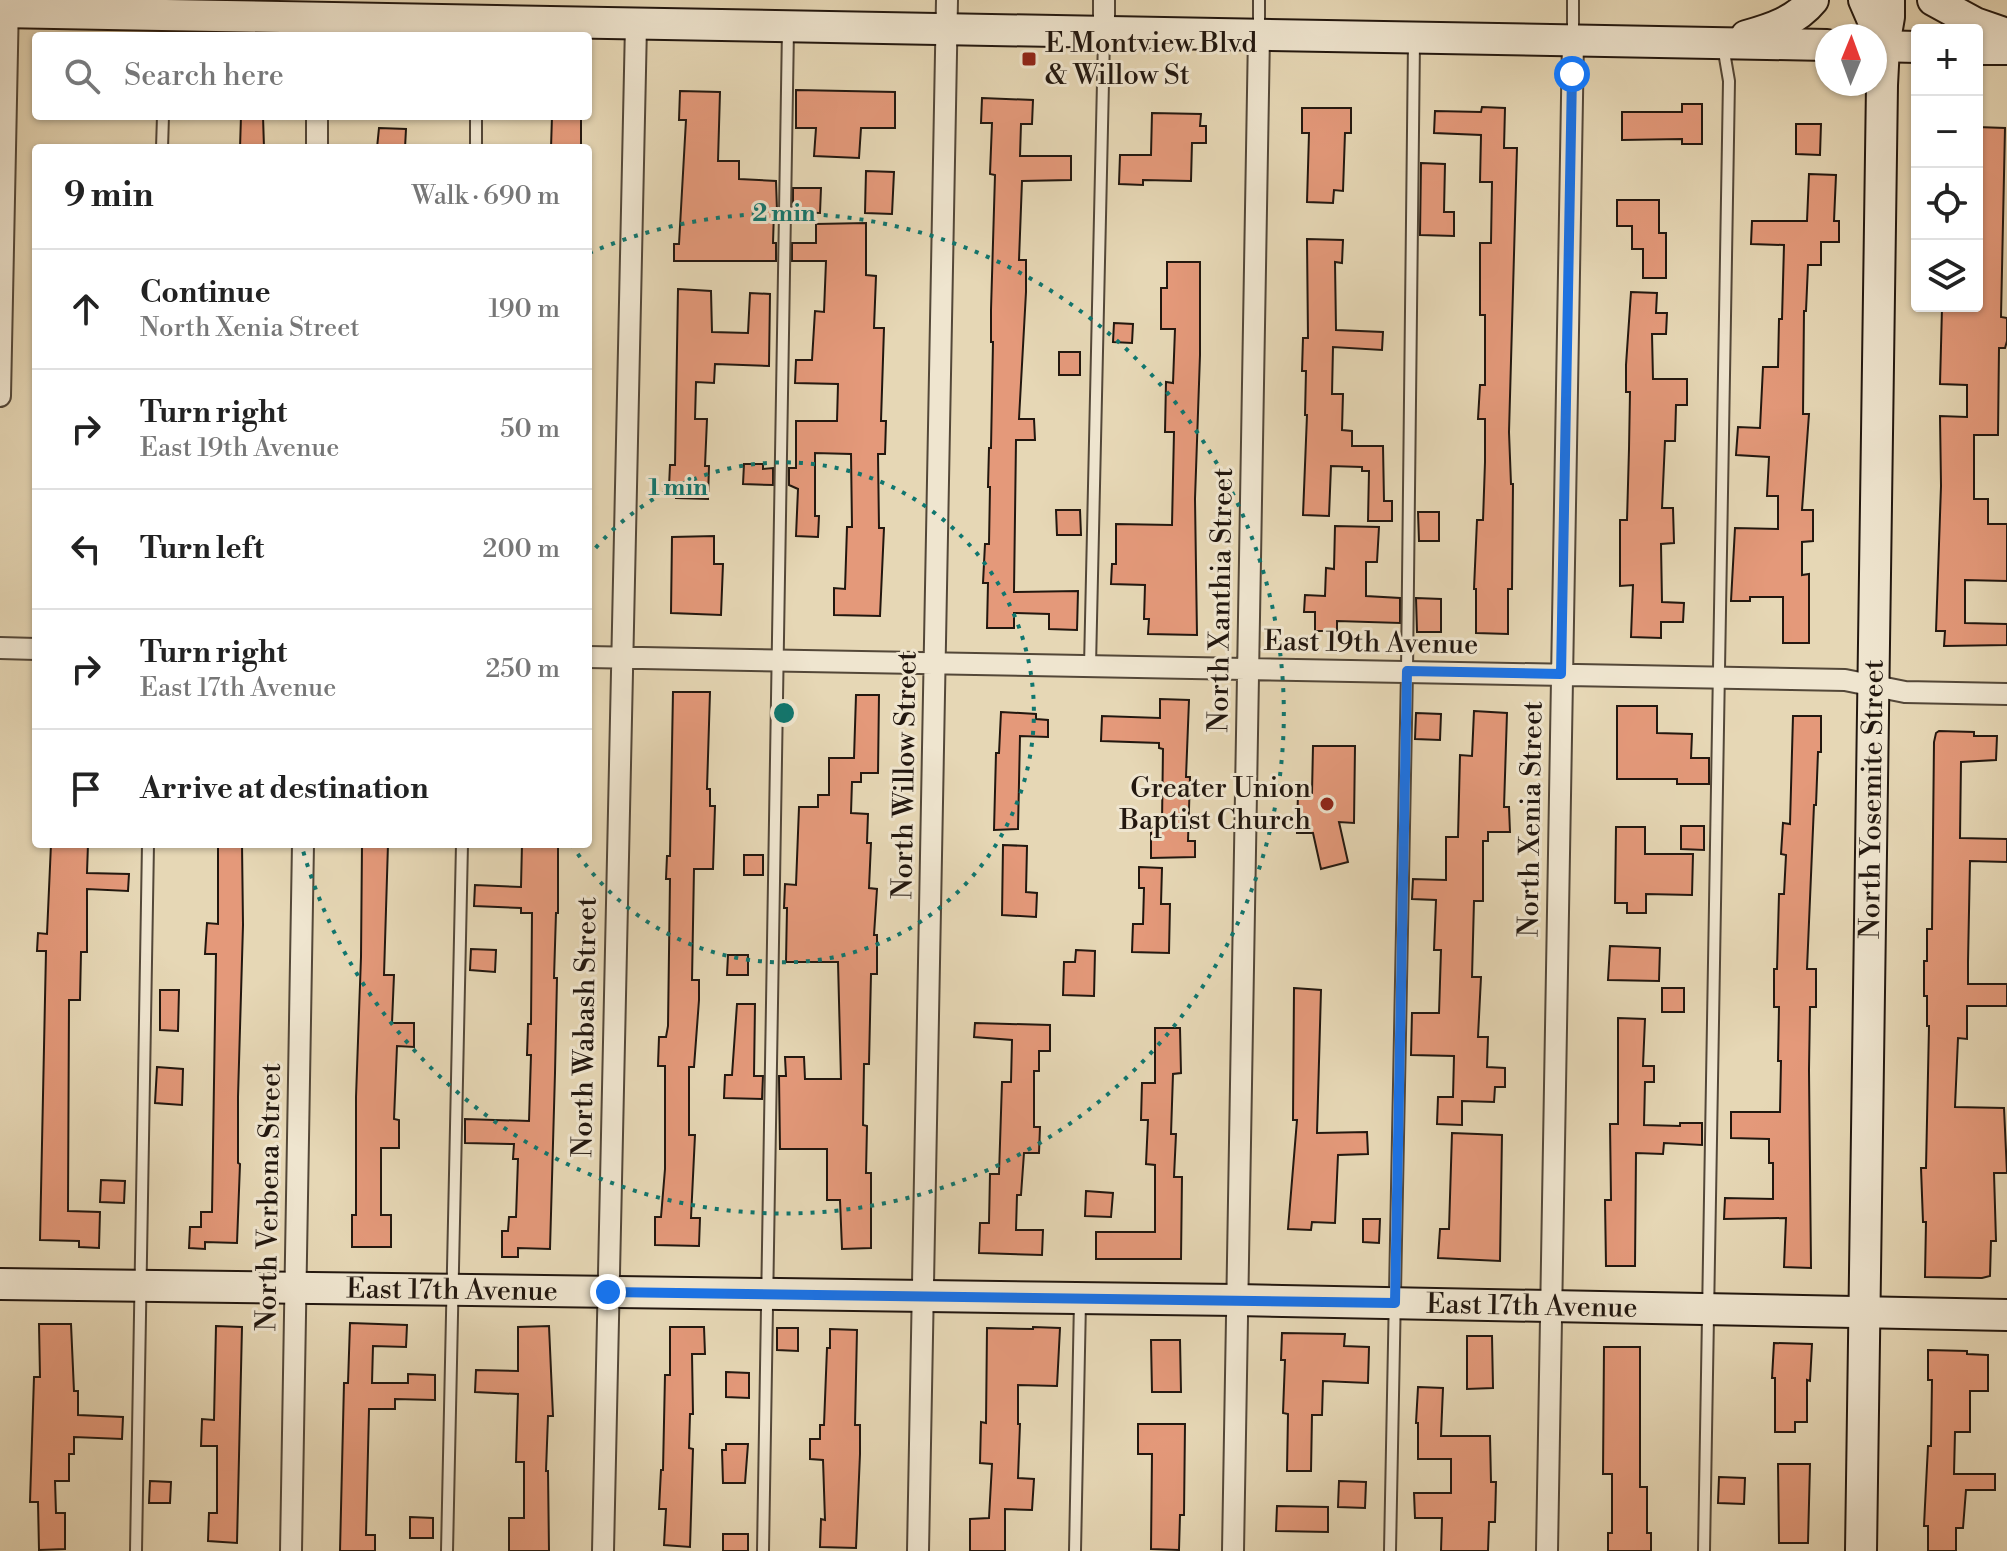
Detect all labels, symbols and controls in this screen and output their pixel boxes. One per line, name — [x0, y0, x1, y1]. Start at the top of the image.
north arrow — [1815, 24, 1887, 96]
map controls — [1911, 24, 1983, 312]
button: + — [1911, 24, 1983, 96]
place label: E Montview Blvd & Willow St — [1045, 26, 1257, 93]
search box — [32, 32, 592, 120]
marker: E Montview Blvd & Willow St — [1020, 50, 1038, 68]
icon: search — [60, 54, 104, 98]
route start — [1554, 56, 1590, 92]
text: Search here — [124, 57, 284, 95]
button: − — [1911, 96, 1983, 168]
button: locate — [1911, 168, 1983, 240]
text: 9 min — [64, 175, 154, 217]
text: Walk · 690 m — [412, 180, 560, 212]
text: 2 min — [752, 199, 816, 229]
button: layers — [1911, 240, 1983, 312]
text: Continue — [140, 274, 271, 312]
icon: ahead — [64, 287, 108, 331]
text: 190 m — [489, 293, 560, 325]
text: North Xenia Street — [140, 312, 360, 344]
text: Turn right — [140, 394, 287, 432]
icon: right — [64, 407, 108, 451]
text: 50 m — [500, 413, 560, 445]
text: East 19th Avenue — [140, 432, 339, 464]
street label: North Xanthia Street — [1201, 467, 1241, 733]
text: 1 min — [648, 473, 708, 503]
icon: left — [64, 527, 108, 571]
text: Turn left — [140, 530, 264, 568]
text: 200 m — [483, 533, 560, 565]
street label: East 19th Avenue — [1263, 624, 1479, 662]
text: Turn right — [140, 634, 287, 672]
icon: right — [64, 647, 108, 691]
street label: North Willow Street — [885, 650, 925, 899]
text: 250 m — [485, 653, 560, 685]
street label: North Yosemite Street — [1852, 659, 1891, 939]
text: East 17th Avenue — [140, 672, 336, 704]
centre of rings — [770, 699, 798, 727]
street label: North Xenia Street — [1511, 700, 1551, 937]
icon: arrive — [64, 767, 108, 811]
text: Arrive at destination — [140, 770, 429, 808]
place label: Greater Union Baptist Church — [1118, 771, 1311, 838]
marker: Greater Union Baptist Church — [1318, 795, 1336, 813]
street label: North Wabash Street — [565, 896, 605, 1158]
street label: North Verbena Street — [249, 1063, 289, 1331]
street label: East 17th Avenue — [346, 1271, 558, 1309]
route end — [590, 1274, 626, 1310]
street label: East 17th Avenue — [1426, 1286, 1638, 1325]

